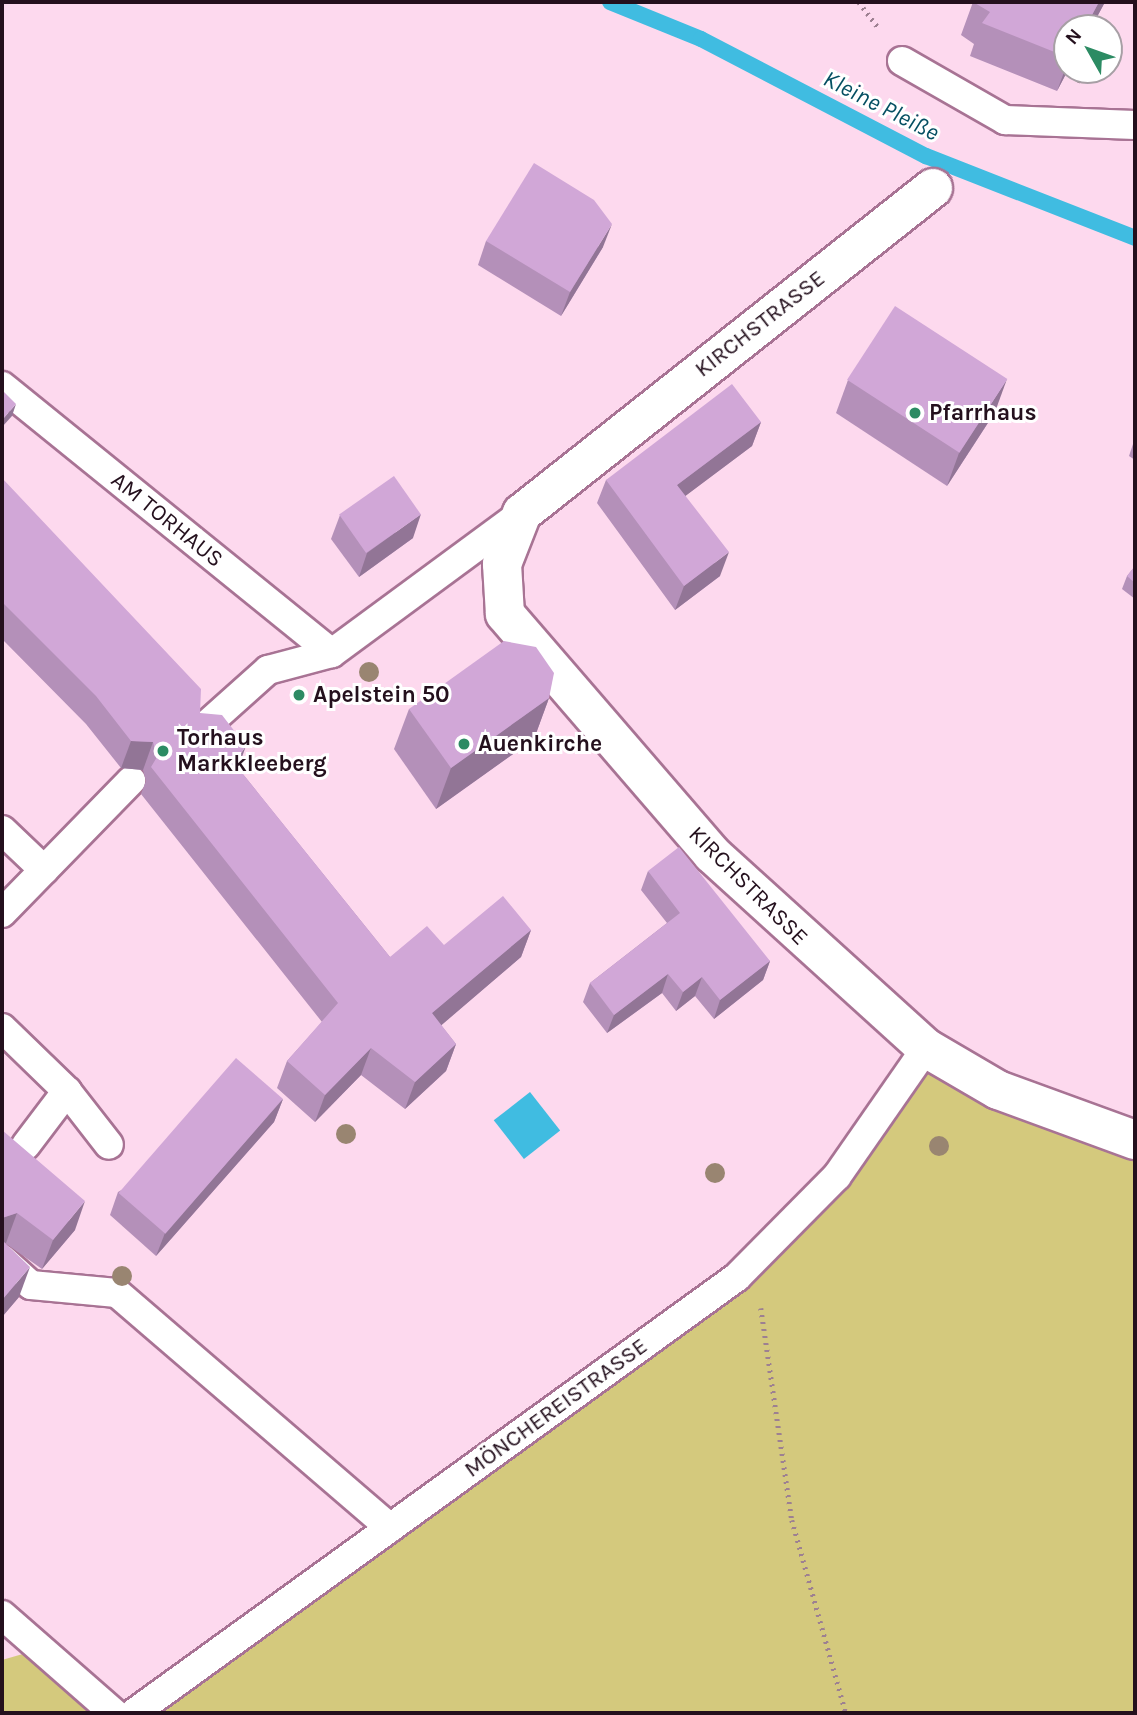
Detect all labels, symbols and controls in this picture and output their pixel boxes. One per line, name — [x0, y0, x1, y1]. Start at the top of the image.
north arrow — [1053, 14, 1123, 84]
text: N — [1061, 24, 1086, 49]
water label: Kleine Pleiße — [818, 65, 944, 147]
street label: KIRCHSTRASSE — [689, 265, 831, 383]
place label: Pfarrhaus — [929, 399, 1037, 427]
marker: Pfarrhaus — [907, 405, 923, 421]
street label: AM TORHAUS — [105, 466, 229, 574]
place label: Apelstein 50 — [313, 681, 450, 709]
marker: Apelstein 50 — [291, 687, 307, 703]
place label: Torhaus Markkleeberg — [177, 724, 327, 778]
place label: Auenkirche — [478, 730, 602, 758]
marker: Auenkirche — [456, 736, 472, 752]
marker: Torhaus Markkleeberg — [155, 743, 171, 759]
street label: KIRCHSTRASSE — [683, 821, 813, 951]
street label: MÖNCHEREISTRASSE — [459, 1332, 653, 1484]

